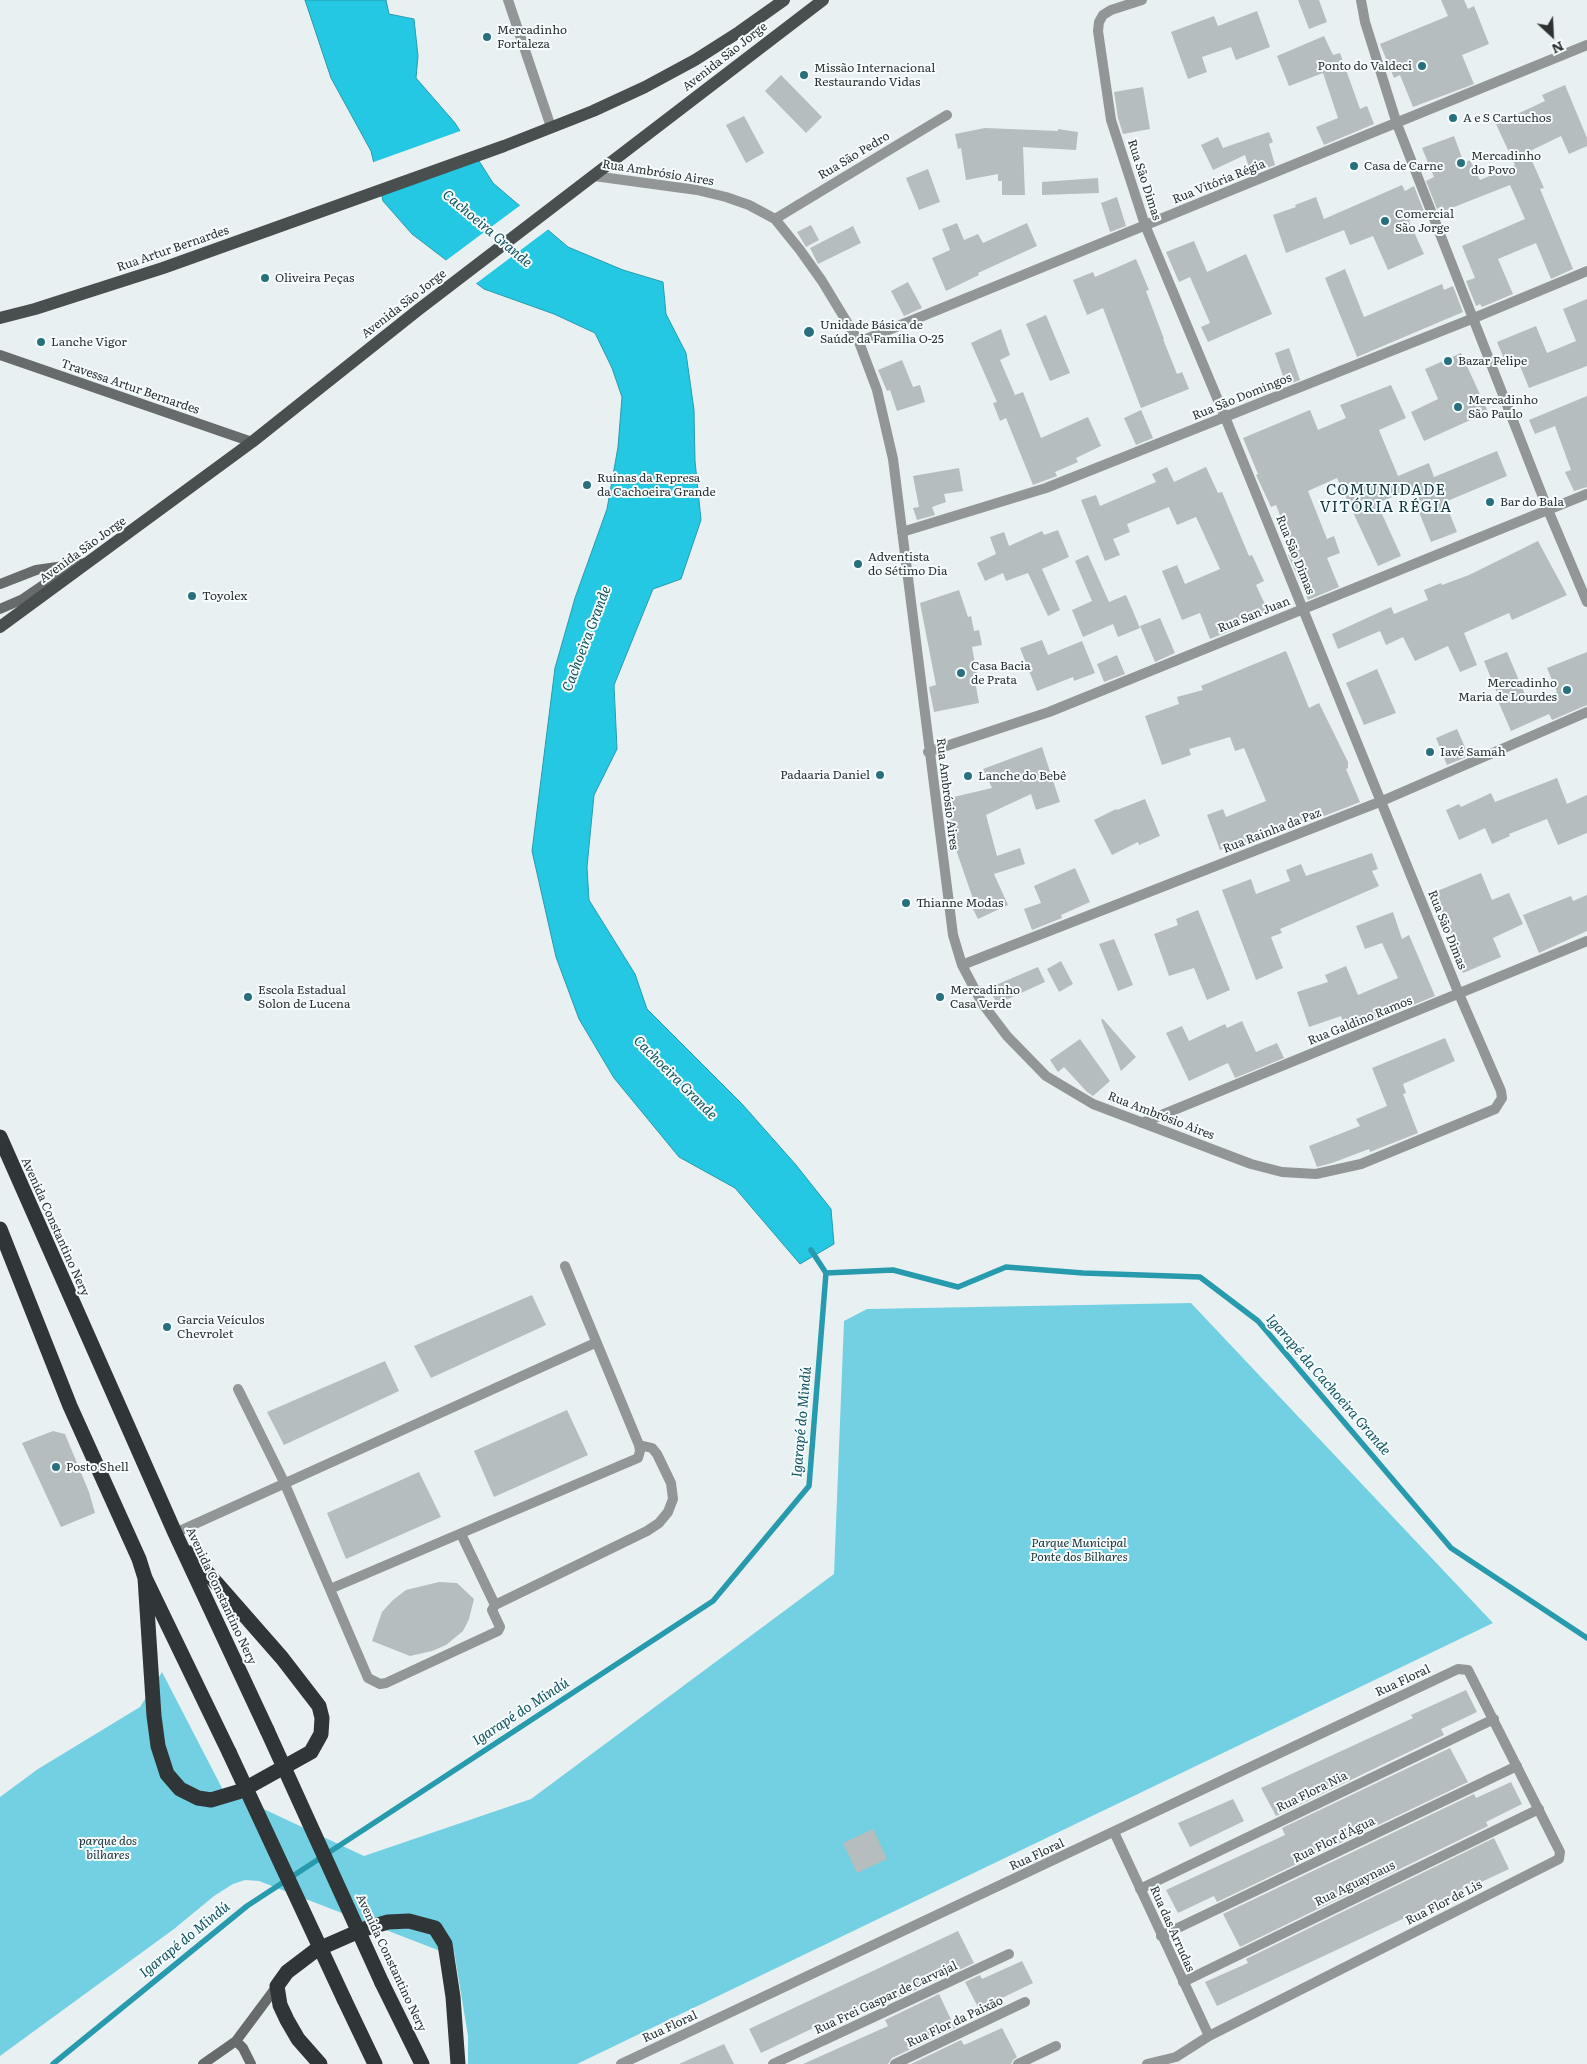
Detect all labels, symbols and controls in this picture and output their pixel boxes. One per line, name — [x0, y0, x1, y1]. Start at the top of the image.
north arrow — [1527, 10, 1577, 60]
street label: Avenida São Jorge — [680, 20, 770, 94]
place label: Mercadinho Fortaleza — [497, 23, 567, 51]
marker: Mercadinho Fortaleza — [481, 31, 493, 43]
text: N — [1549, 37, 1568, 60]
place label: Ponto do Valdeci — [1318, 59, 1412, 73]
marker: Ponto do Valdeci — [1416, 60, 1428, 72]
place label: Missão Internacional Restaurando Vidas — [814, 61, 935, 89]
marker: Missão Internacional Restaurando Vidas — [798, 69, 810, 81]
place label: A e S Cartuchos — [1463, 111, 1551, 125]
marker: A e S Cartuchos — [1447, 112, 1459, 124]
street label: Rua São Pedro — [816, 129, 892, 183]
street label: Rua São Dimas — [1124, 138, 1164, 222]
place label: Mercadinho do Povo — [1471, 149, 1541, 177]
street label: Rua Ambrósio Aires — [601, 157, 715, 189]
street label: Rua Vitória Régia — [1170, 157, 1268, 207]
marker: Mercadinho do Povo — [1455, 157, 1467, 169]
place label: Casa de Carne — [1364, 159, 1443, 173]
marker: Casa de Carne — [1348, 160, 1360, 172]
water label: Cachoeira Grande — [439, 187, 535, 271]
place label: Comercial São Jorge — [1395, 207, 1454, 235]
marker: Comercial São Jorge — [1379, 215, 1391, 227]
street label: Rua Artur Bernardes — [115, 223, 231, 275]
street label: Avenida São Jorge — [359, 267, 449, 341]
place label: Oliveira Peças — [275, 271, 354, 285]
marker: Oliveira Peças — [259, 272, 271, 284]
place label: Unidade Básica de Saúde da Família O-25 — [820, 318, 944, 346]
marker: Unidade Básica de Saúde da Família O-25 — [802, 325, 816, 339]
place label: Lanche Vigor — [51, 335, 127, 349]
marker: Lanche Vigor — [35, 336, 47, 348]
place label: Bazar Felipe — [1458, 354, 1527, 368]
marker: Bazar Felipe — [1442, 355, 1454, 367]
street label: Travessa Artur Bernardes — [59, 356, 201, 418]
street label: Rua São Domingos — [1190, 370, 1294, 424]
place label: Mercadinho São Paulo — [1468, 393, 1538, 421]
marker: Mercadinho São Paulo — [1452, 401, 1464, 413]
place label: Ruínas da Represa da Cachoeira Grande — [597, 471, 716, 499]
marker: Ruínas da Represa da Cachoeira Grande — [581, 479, 593, 491]
district label: COMUNIDADE VITÓRIA RÉGIA — [1318, 482, 1454, 517]
place label: Bar do Bala — [1500, 495, 1564, 509]
marker: Bar do Bala — [1484, 496, 1496, 508]
street label: Rua São Dimas — [1273, 513, 1317, 597]
street label: Avenida São Jorge — [37, 514, 129, 586]
place label: Adventista do Sétimo Dia — [868, 550, 947, 578]
marker: Adventista do Sétimo Dia — [852, 558, 864, 570]
water label: Cachoeira Grande — [559, 584, 615, 694]
place label: Toyolex — [202, 589, 247, 603]
marker: Toyolex — [186, 590, 198, 602]
street label: Rua San Juan — [1216, 594, 1292, 636]
place label: Casa Bacia de Prata — [971, 659, 1031, 687]
marker: Casa Bacia de Prata — [955, 667, 967, 679]
place label: Mercadinho Maria de Lourdes — [1458, 676, 1557, 704]
marker: Mercadinho Maria de Lourdes — [1561, 684, 1573, 696]
street label: Rua Ambrósio Aires — [933, 737, 961, 851]
place label: Iavé Samah — [1440, 745, 1506, 759]
marker: Iavé Samah — [1424, 746, 1436, 758]
place label: Padaaria Daniel — [780, 768, 870, 782]
marker: Padaaria Daniel — [874, 769, 886, 781]
place label: Lanche do Bebê — [978, 769, 1066, 783]
marker: Lanche do Bebê — [962, 770, 974, 782]
street label: Rua Rainha da Paz — [1221, 806, 1323, 856]
street label: Rua São Dimas — [1425, 888, 1469, 972]
place label: Thianne Modas — [916, 896, 1003, 910]
marker: Thianne Modas — [900, 897, 912, 909]
place label: Escola Estadual Solon de Lucena — [258, 983, 350, 1011]
place label: Mercadinho Casa Verde — [950, 983, 1020, 1011]
marker: Escola Estadual Solon de Lucena — [242, 991, 254, 1003]
marker: Mercadinho Casa Verde — [934, 991, 946, 1003]
street label: Rua Galdino Ramos — [1306, 993, 1414, 1049]
water label: Cachoeira Grande — [630, 1033, 720, 1123]
street label: Rua Ambrósio Aires — [1106, 1089, 1216, 1143]
street label: Avenida Constantino Nery — [18, 1155, 92, 1299]
water label: Igarapé da Cachoeira Grande — [1262, 1311, 1394, 1459]
place label: Garcia Veículos Chevrolet — [177, 1313, 264, 1341]
marker: Garcia Veículos Chevrolet — [161, 1321, 173, 1333]
water label: Igarapé do Mindú — [789, 1366, 815, 1478]
place label: Posto Shell — [66, 1460, 129, 1474]
marker: Posto Shell — [50, 1461, 62, 1473]
street label: Avenida Constantino Nery — [183, 1525, 259, 1667]
park label: Parque Municipal Ponte dos Bilhares — [1030, 1536, 1128, 1564]
street label: Rua Floral — [1373, 1662, 1433, 1700]
water label: Igarapé do Mindú — [470, 1675, 572, 1749]
street label: Rua Flora Nia — [1274, 1769, 1350, 1815]
street label: Rua Flor d'Água — [1291, 1814, 1377, 1866]
park label: parque dos bilhares — [79, 1834, 137, 1862]
street label: Rua Floral — [1007, 1836, 1067, 1874]
street label: Rua Aguaynaus — [1312, 1858, 1398, 1910]
street label: Rua Flor de Lis — [1403, 1878, 1485, 1928]
street label: Rua das Arrudas — [1147, 1884, 1197, 1974]
street label: Avenida Constantino Nery — [353, 1892, 429, 2034]
water label: Igarapé do Mindú — [136, 1898, 234, 1982]
street label: Rua Frei Gaspar de Carvajal — [812, 1959, 960, 2037]
street label: Rua Flor da Paixão — [904, 1993, 1006, 2051]
street label: Rua Floral — [640, 2008, 700, 2046]

